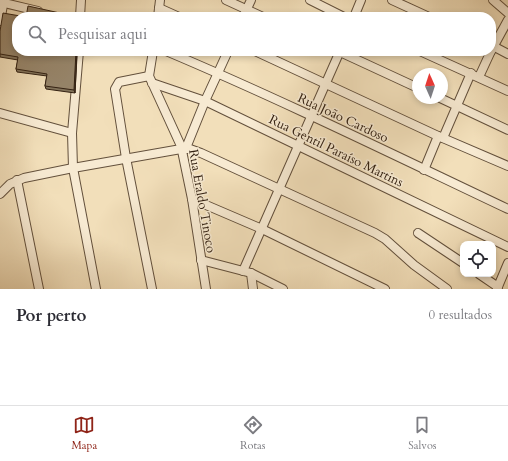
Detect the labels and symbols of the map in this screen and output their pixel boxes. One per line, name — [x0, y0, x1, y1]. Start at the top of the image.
north arrow — [412, 68, 448, 104]
street label: Rua João Cardoso — [295, 89, 391, 147]
street label: Rua Gentil Paraíso Martins — [266, 111, 406, 191]
street label: Rua Eraldo Tinoco — [184, 148, 220, 254]

